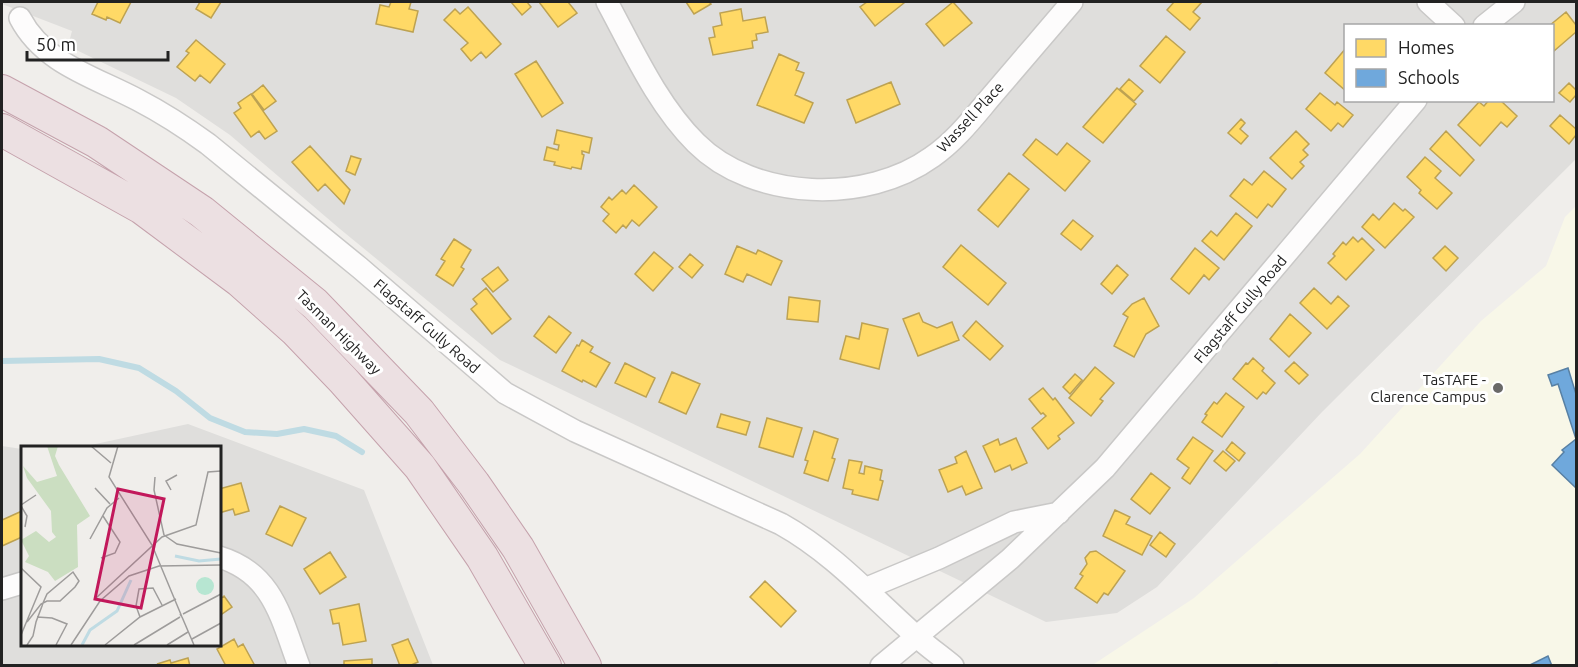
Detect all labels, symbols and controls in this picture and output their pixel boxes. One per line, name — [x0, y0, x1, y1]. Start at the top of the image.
scale bar — [27, 24, 168, 62]
legend — [1344, 24, 1554, 102]
text: 50 m — [36, 34, 76, 54]
text: Homes — [1398, 37, 1455, 57]
text: Schools — [1398, 67, 1460, 87]
street label: Wassell Place — [933, 78, 1007, 156]
street label: Flagstaff Gully Road — [1190, 252, 1290, 366]
street label: Flagstaff Gully Road — [371, 275, 483, 377]
street label: Tasman Highway — [293, 286, 385, 378]
place label: TasTAFE - Clarence Campus — [1370, 371, 1486, 405]
marker: TasTAFE - Clarence Campus — [1491, 381, 1505, 395]
inset map — [21, 446, 220, 646]

